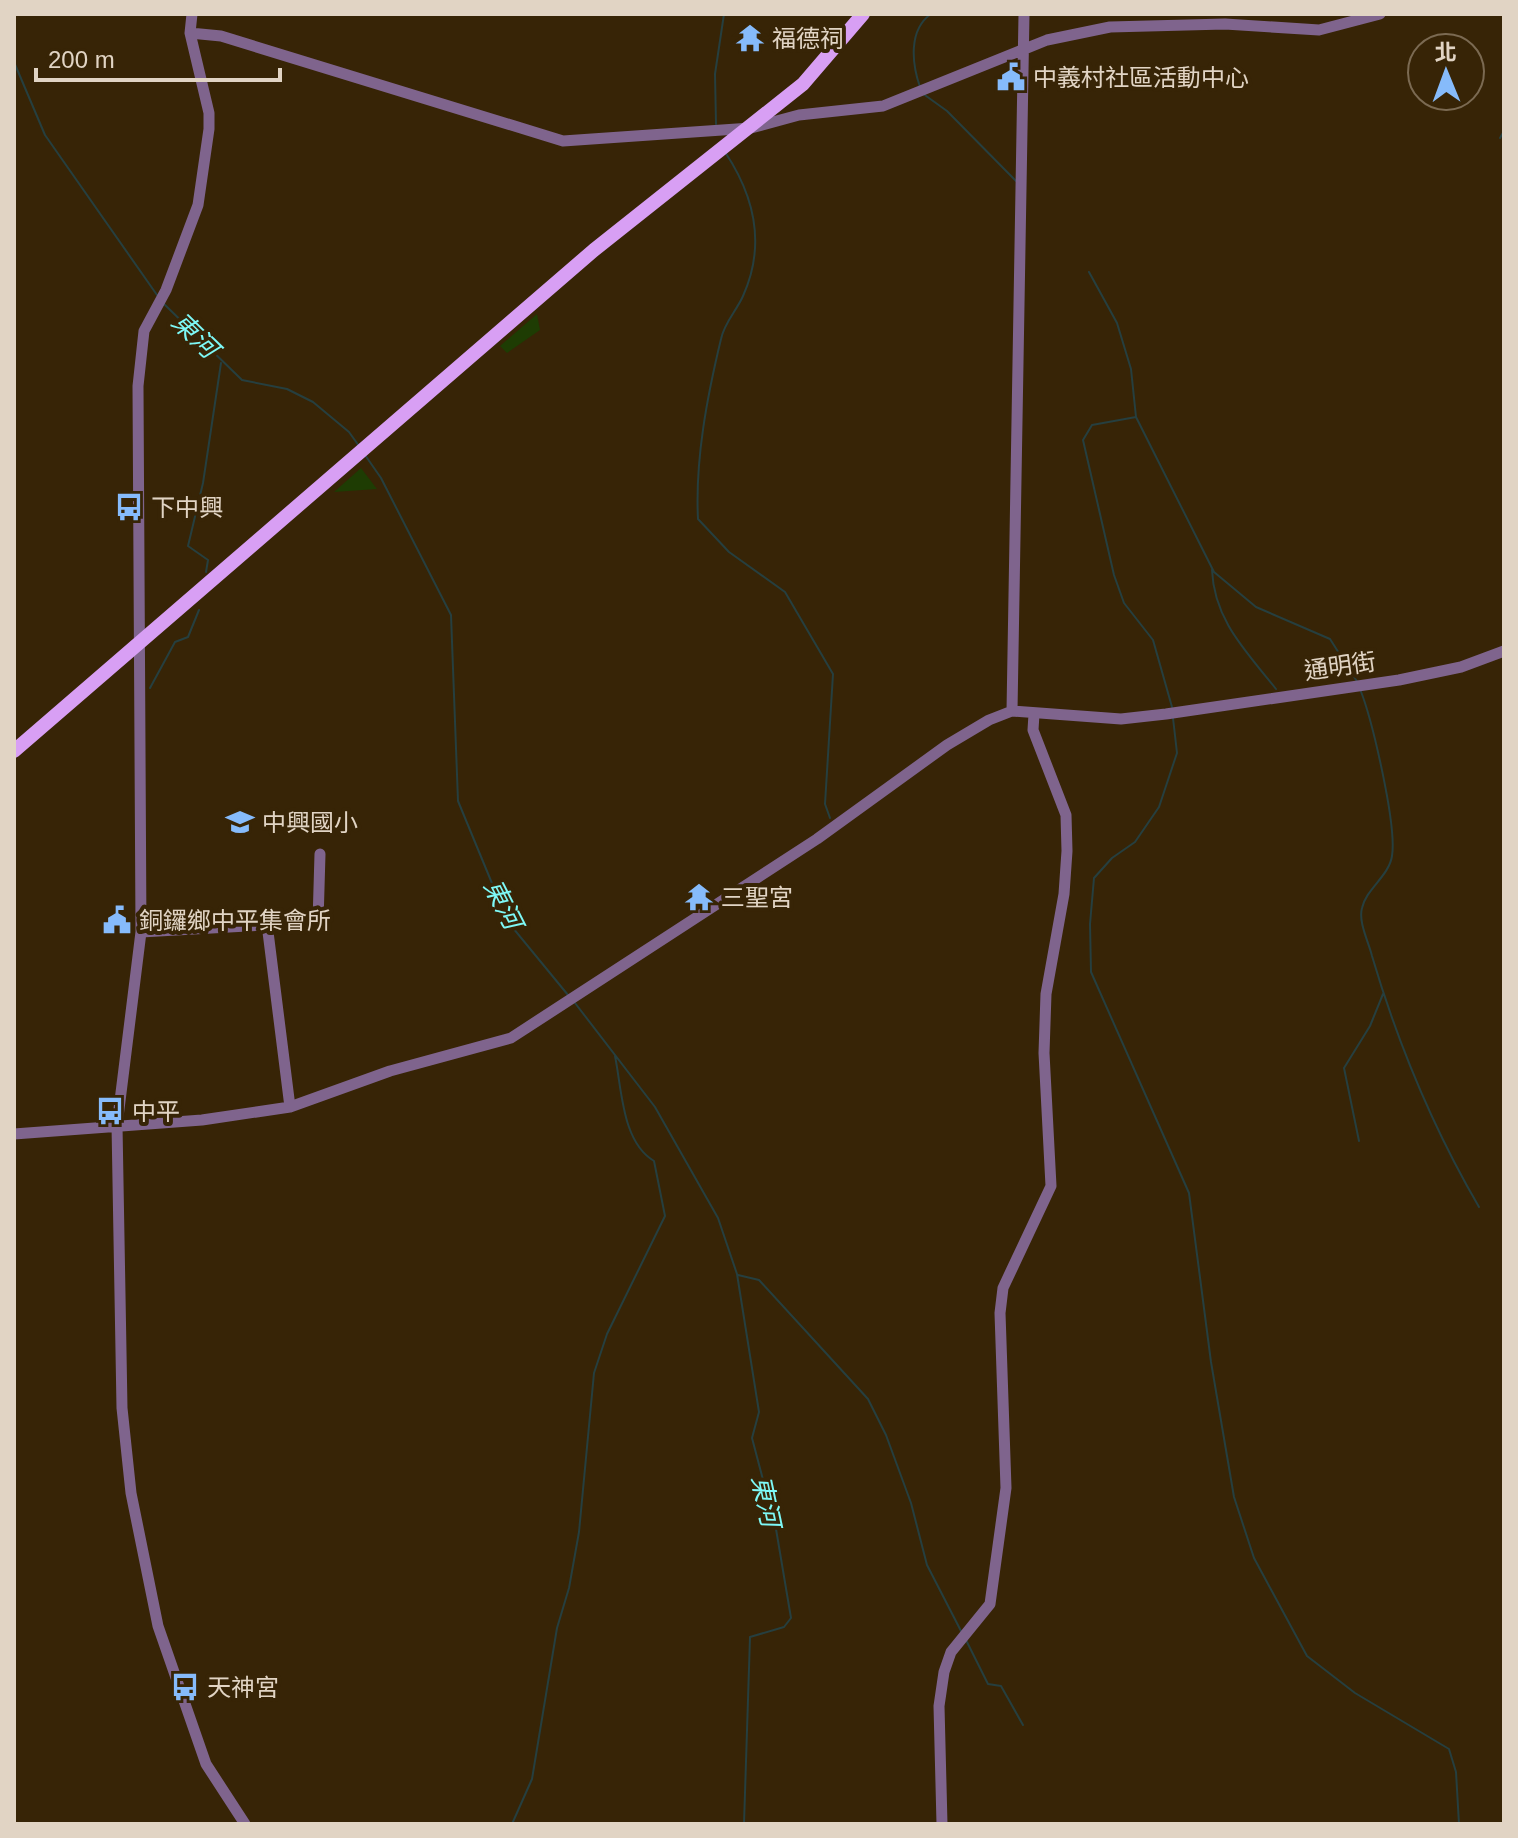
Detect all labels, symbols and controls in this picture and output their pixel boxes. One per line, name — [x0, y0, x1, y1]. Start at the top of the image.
temple icon: 福德祠 — [735, 23, 765, 53]
place label: 福德祠 — [772, 25, 844, 52]
scale bar — [36, 32, 280, 82]
north arrow — [1406, 32, 1486, 112]
text: 北 — [1434, 40, 1457, 65]
text: 200 m — [48, 46, 115, 73]
public building icon: 中義村社區活動中心 — [996, 62, 1026, 92]
place label: 中義村社區活動中心 — [1033, 64, 1249, 91]
water label: 東河 — [166, 306, 228, 367]
bus stop icon: 下中興 — [114, 492, 144, 522]
place label: 下中興 — [151, 494, 223, 521]
street label: 通明街 — [1302, 648, 1378, 684]
school or university icon: 中興國小 — [225, 807, 255, 837]
place label: 中興國小 — [262, 809, 358, 836]
water label: 東河 — [478, 874, 530, 938]
temple icon: 三聖宮 — [684, 882, 714, 912]
place label: 三聖宮 — [721, 884, 793, 911]
public building icon: 銅鑼鄉中平集會所 — [102, 905, 132, 935]
place label: 銅鑼鄉中平集會所 — [139, 907, 331, 934]
bus stop icon: 中平 — [95, 1096, 125, 1126]
place label: 中平 — [132, 1098, 180, 1125]
water label: 東河 — [746, 1472, 787, 1534]
bus stop icon: 天神宮 — [170, 1672, 200, 1702]
place label: 天神宮 — [207, 1674, 279, 1701]

